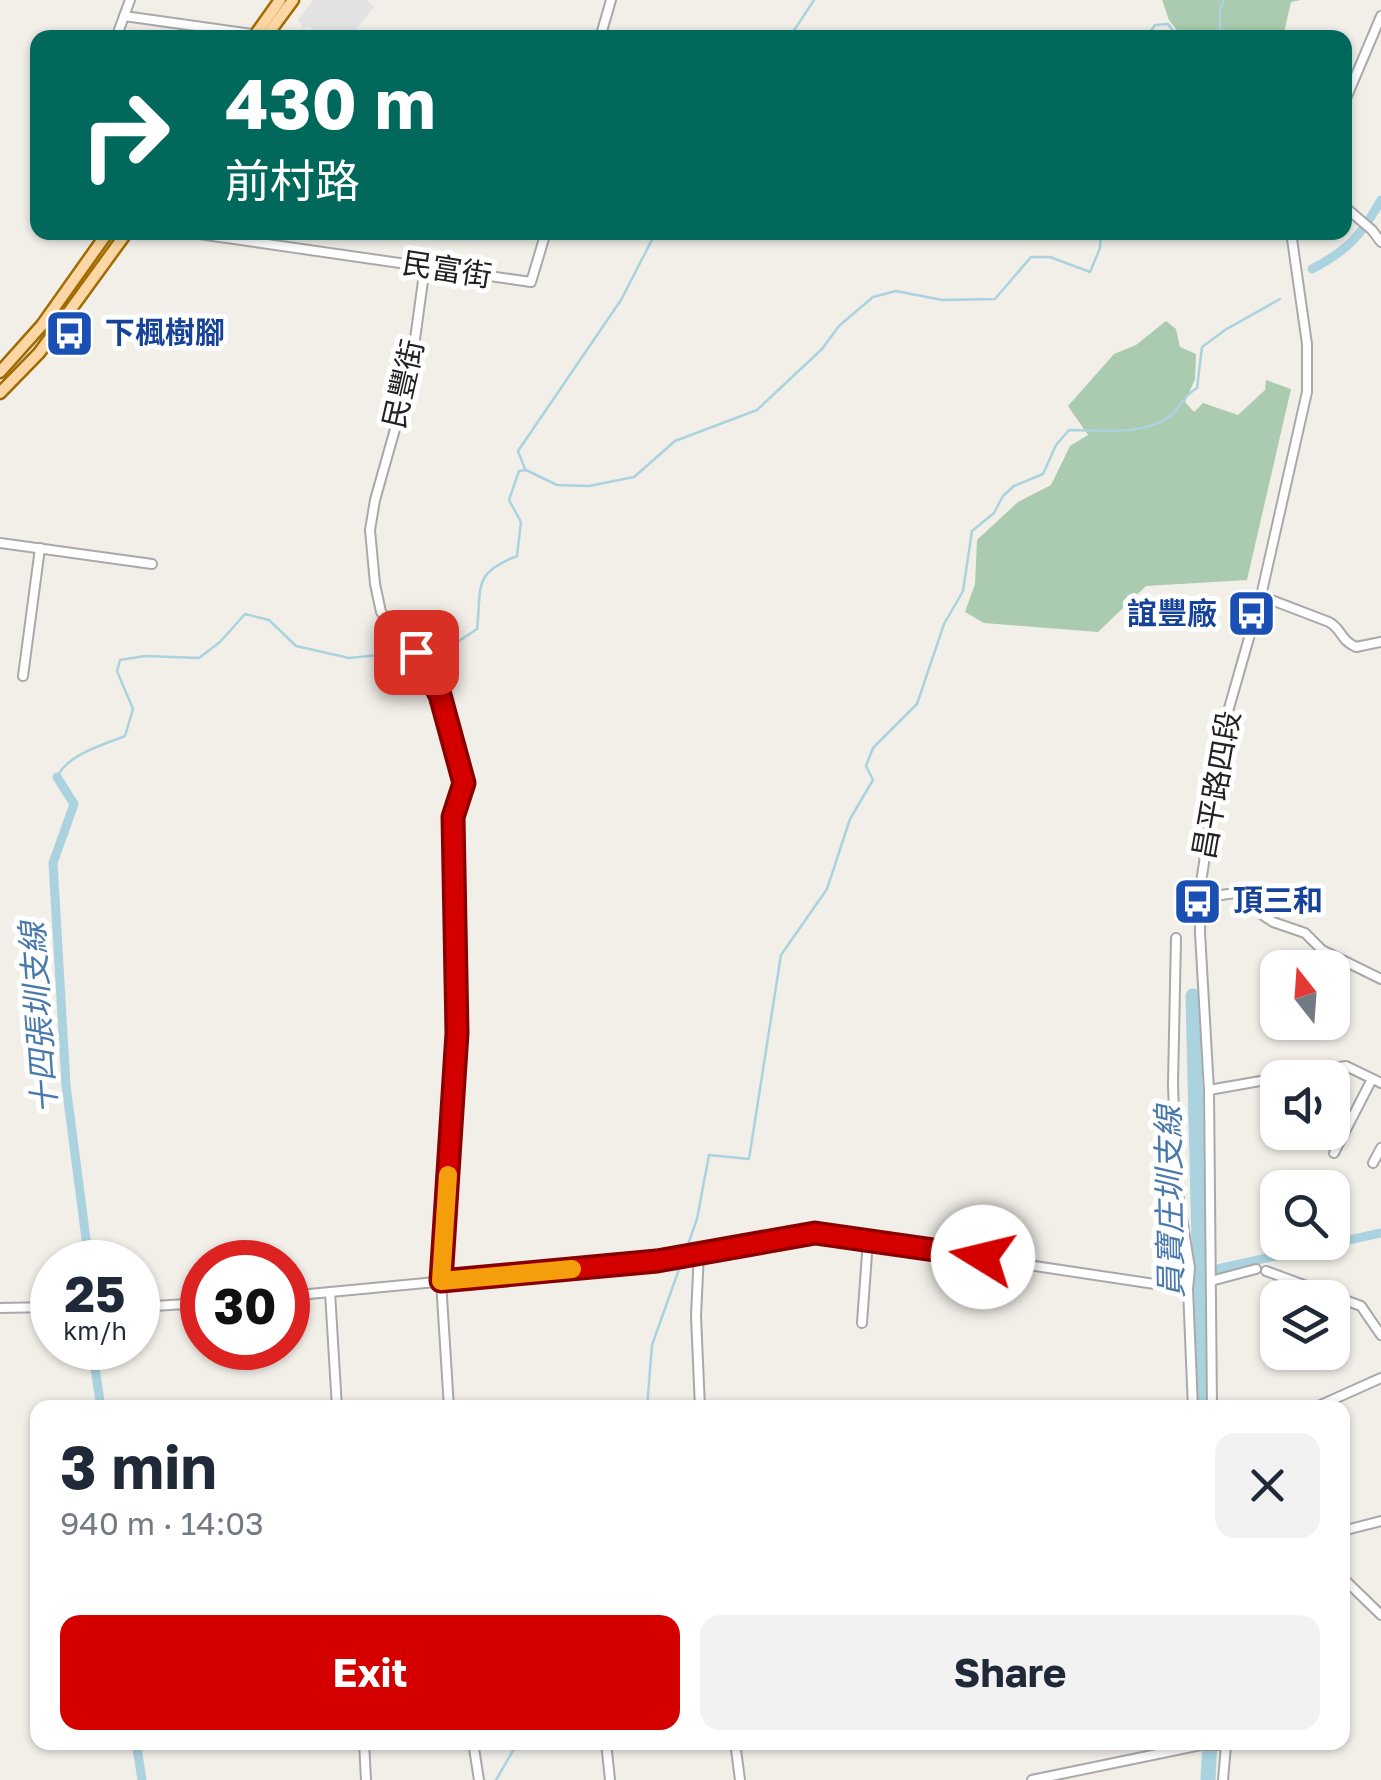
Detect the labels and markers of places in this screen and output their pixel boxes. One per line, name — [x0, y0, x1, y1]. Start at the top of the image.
bus stop icon: 下楓樹腳 — [44, 307, 96, 359]
place label: 下楓樹腳 — [105, 314, 225, 350]
bus stop icon: 誼豐廠 — [1226, 588, 1278, 640]
place label: 誼豐廠 — [1127, 595, 1217, 631]
pin — [374, 610, 459, 695]
bus stop icon: 頂三和 — [1172, 875, 1224, 927]
place label: 頂三和 — [1233, 882, 1323, 918]

